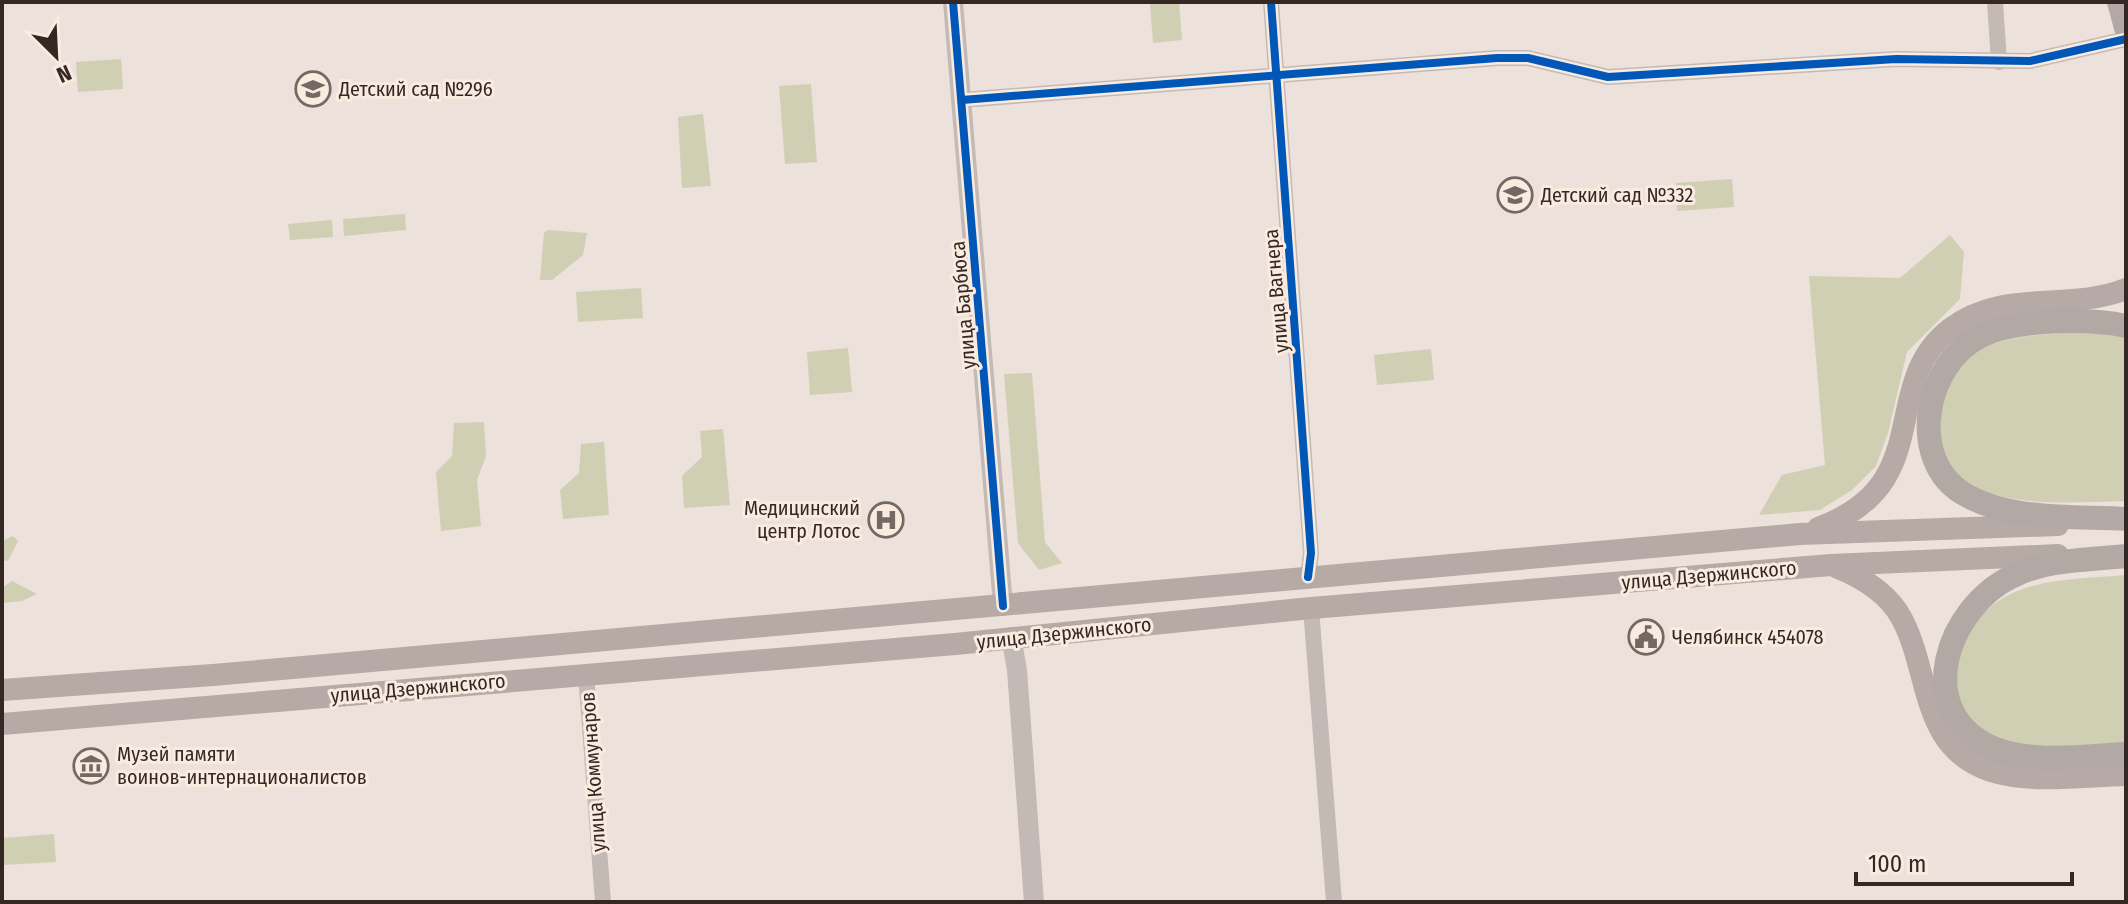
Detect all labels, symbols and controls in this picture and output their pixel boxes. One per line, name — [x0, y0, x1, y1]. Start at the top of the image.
north arrow — [16, 16, 96, 96]
text: N — [52, 59, 75, 89]
school or university icon: Детский сад №296 — [294, 70, 332, 108]
place label: Детский сад №296 — [338, 77, 493, 101]
school or university icon: Детский cад №332 — [1496, 176, 1534, 214]
place label: Детский cад №332 — [1540, 183, 1693, 207]
street label: улица Вагнера — [1259, 228, 1293, 354]
street label: улица Барбюса — [945, 240, 981, 370]
place label: Медицинский центр Лотос — [744, 496, 860, 543]
hospital icon: Медицинский центр Лотос — [867, 501, 905, 539]
street label: улица Дзержинского — [1621, 555, 1797, 595]
street label: улица Дзержинского — [976, 612, 1152, 654]
public building icon: Челябинск 454078 — [1627, 618, 1665, 656]
place label: Челябинск 454078 — [1672, 625, 1823, 649]
street label: улица Дзержинского — [330, 668, 506, 708]
street label: улица Коммунаров — [575, 691, 611, 853]
place label: Музей памяти воинов-интернационалистов — [117, 742, 367, 789]
museum icon: Музей памяти воинов-интернационалистов — [72, 747, 110, 785]
scale bar — [1856, 836, 2072, 886]
text: 100 m — [1868, 850, 1926, 878]

